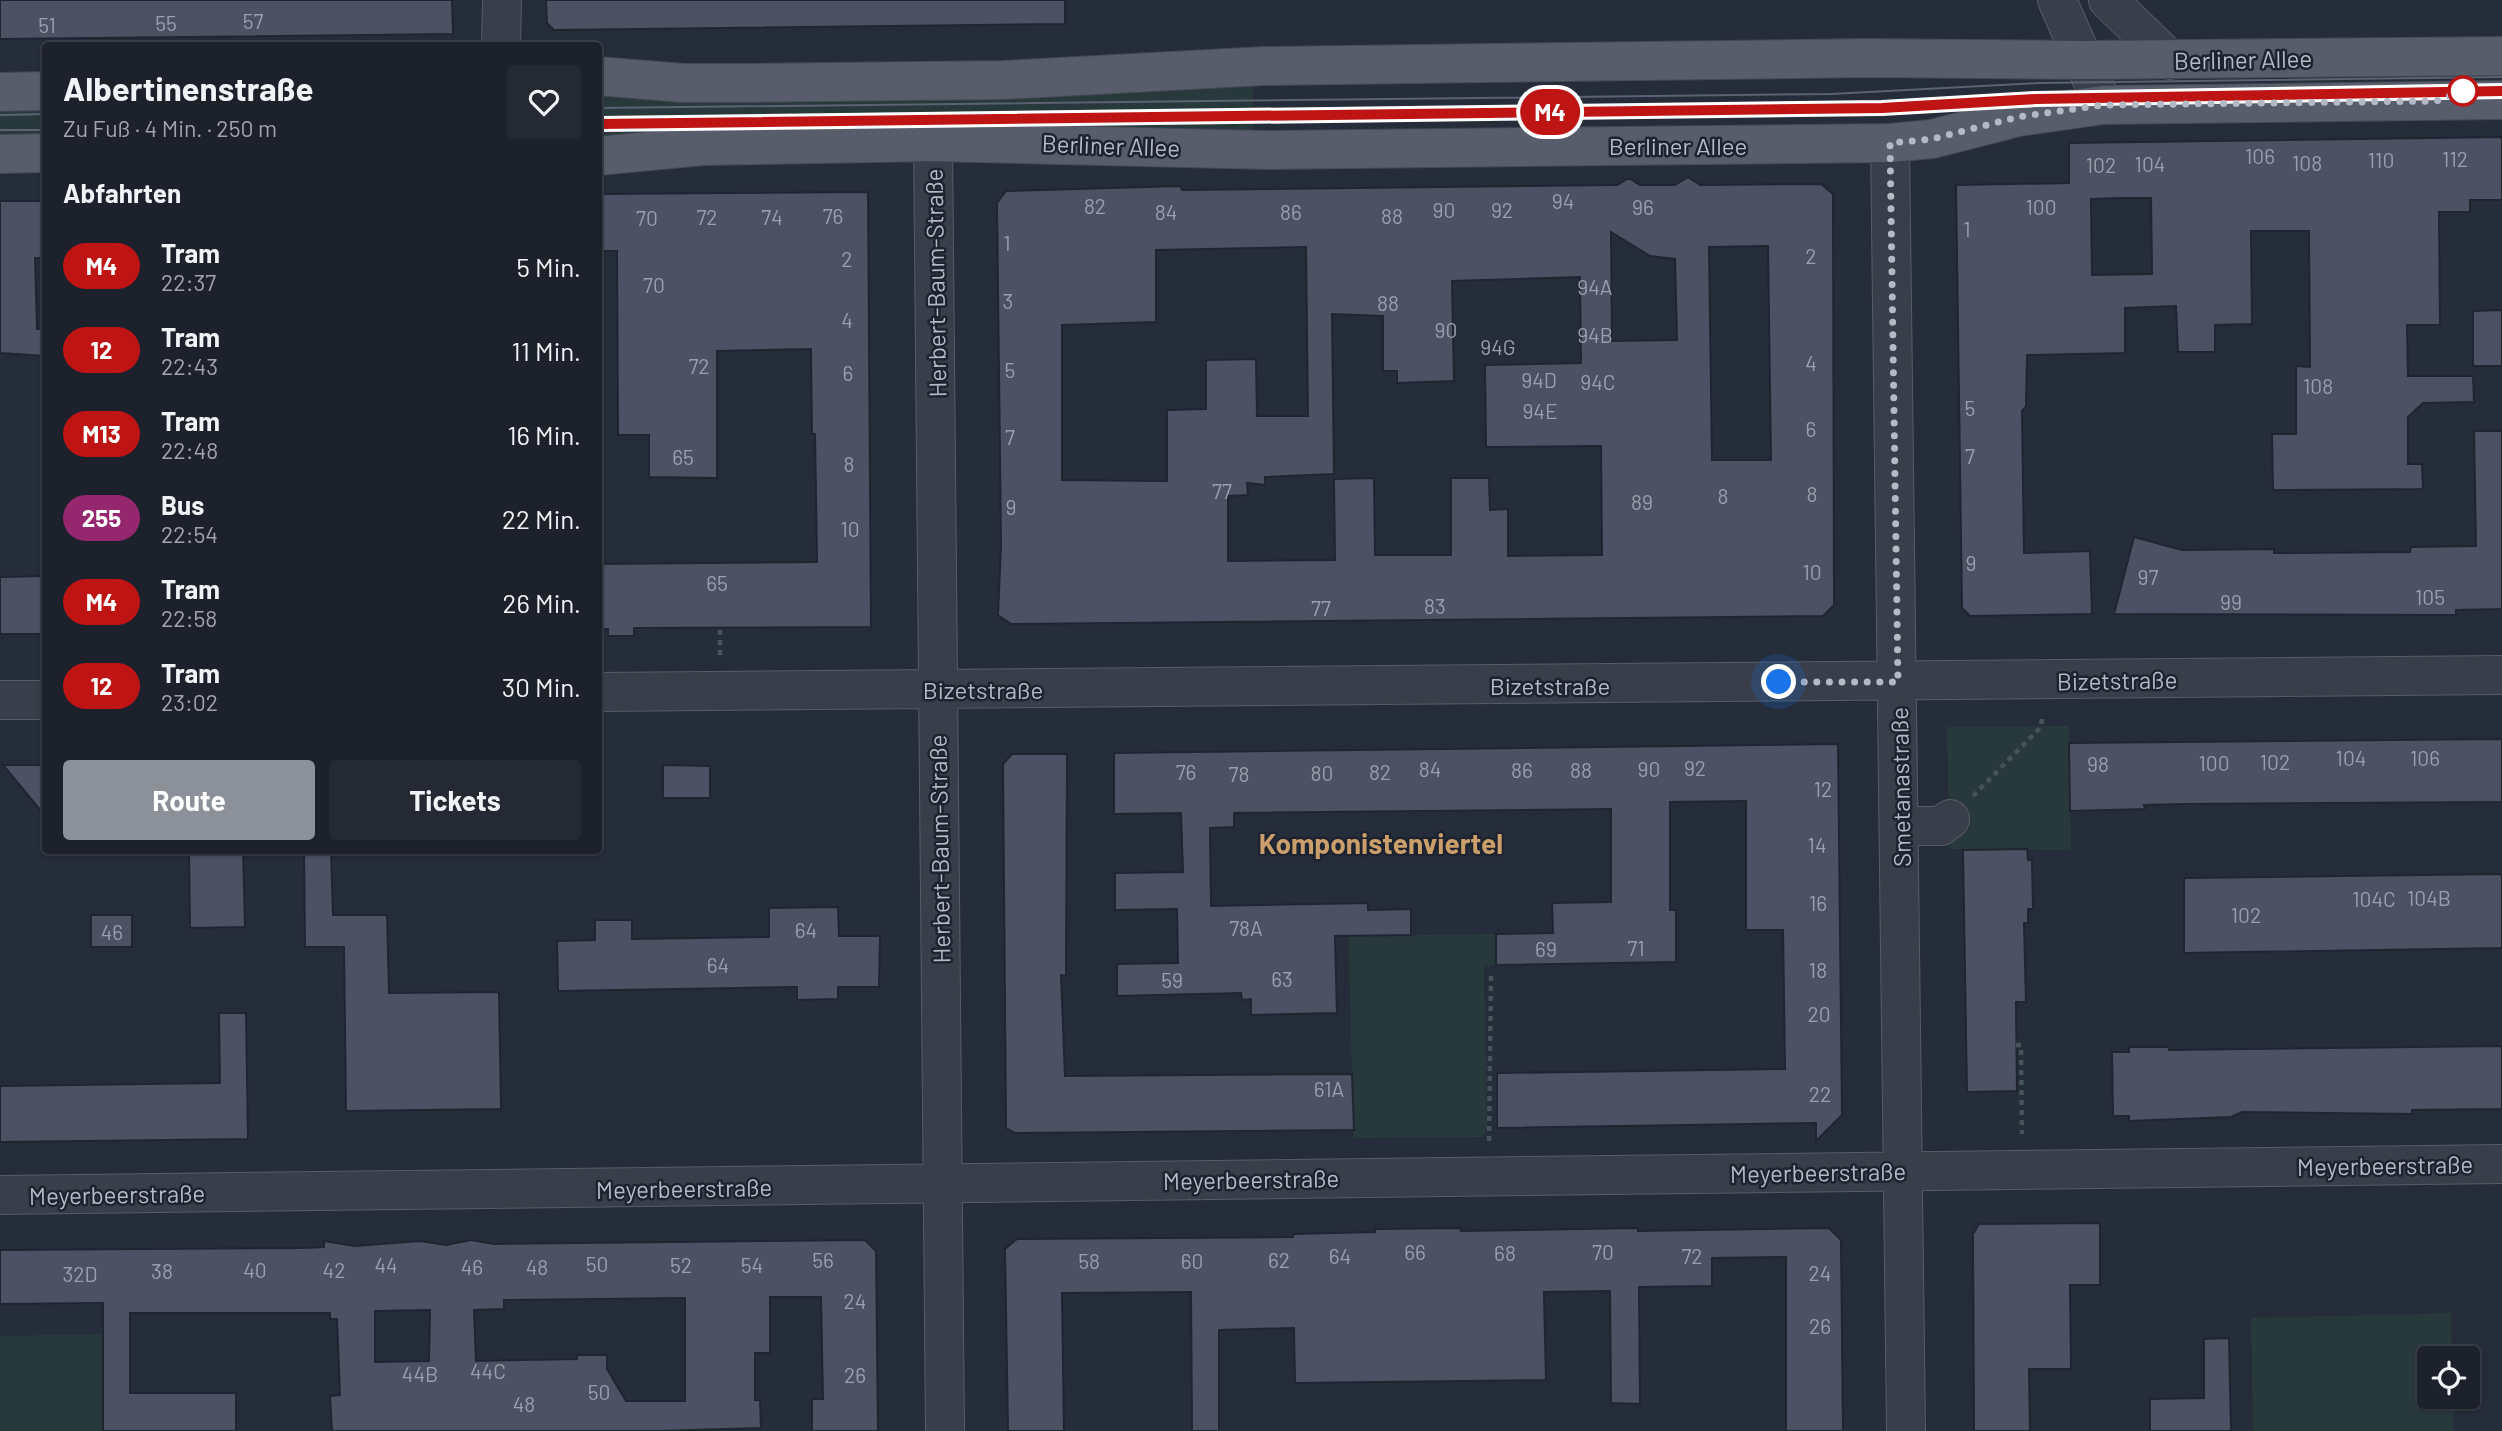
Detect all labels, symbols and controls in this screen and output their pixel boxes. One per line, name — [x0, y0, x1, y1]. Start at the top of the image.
house number: 57 — [243, 8, 263, 33]
house number: 55 — [155, 10, 177, 35]
house number: 51 — [38, 12, 56, 37]
street label: Berliner Allee — [2173, 43, 2313, 75]
button: heart — [507, 65, 581, 139]
text: Albertinenstraße — [63, 68, 314, 108]
unlabelled marker — [2448, 76, 2478, 106]
line badge: M4 — [1518, 89, 1582, 135]
text: M4 — [1534, 97, 1566, 126]
text: Zu Fuß · 4 Min. · 250 m — [63, 114, 277, 142]
street label: Berliner Allee — [1041, 128, 1181, 162]
street label: Berliner Allee — [1609, 131, 1747, 160]
house number: 106 — [2245, 143, 2275, 168]
house number: 112 — [2442, 146, 2468, 171]
house number: 110 — [2368, 147, 2394, 172]
house number: 108 — [2292, 150, 2322, 175]
house number: 104 — [2135, 151, 2165, 176]
house number: 102 — [2086, 152, 2116, 177]
street label: Herbert-Baum-Straße — [919, 168, 951, 398]
text: Abfahrten — [63, 177, 181, 208]
house number: 94 — [1552, 188, 1574, 213]
house number: 82 — [1084, 193, 1106, 218]
house number: 96 — [1632, 194, 1654, 219]
house number: 100 — [2025, 194, 2057, 219]
house number: 90 — [1433, 197, 1455, 222]
house number: 92 — [1491, 197, 1513, 222]
house number: 84 — [1155, 199, 1177, 224]
house number: 86 — [1280, 199, 1302, 224]
house number: 76 — [823, 203, 843, 228]
house number: 88 — [1381, 203, 1403, 228]
house number: 72 — [696, 204, 718, 229]
house number: 74 — [761, 204, 783, 229]
house number: 70 — [636, 205, 658, 230]
house number: 1 — [1963, 216, 1971, 241]
house number: 1 — [1003, 230, 1011, 255]
text: Tram — [161, 237, 220, 268]
house number: 2 — [1805, 243, 1817, 268]
house number: 2 — [841, 246, 853, 271]
text: M4 — [86, 251, 117, 280]
text: 5 Min. — [517, 251, 581, 282]
text: 22:37 — [161, 268, 216, 296]
house number: 70 — [643, 272, 665, 297]
house number: 94A — [1577, 274, 1613, 299]
house number: 3 — [1003, 288, 1013, 313]
house number: 88 — [1377, 290, 1399, 315]
house number: 4 — [841, 307, 853, 332]
house number: 90 — [1435, 317, 1457, 342]
text: Tram — [161, 321, 220, 352]
house number: 94B — [1577, 322, 1613, 347]
house number: 94G — [1480, 334, 1516, 359]
text: 12 — [91, 335, 112, 364]
text: 11 Min. — [512, 335, 581, 366]
house number: 4 — [1805, 350, 1817, 375]
text: 22:43 — [161, 352, 218, 380]
house number: 72 — [688, 353, 710, 378]
house number: 5 — [1005, 357, 1015, 382]
house number: 6 — [843, 360, 853, 385]
house number: 94D — [1521, 367, 1557, 392]
house number: 94C — [1580, 369, 1616, 394]
house number: 108 — [2303, 373, 2333, 398]
house number: 5 — [1965, 395, 1975, 420]
house number: 94E — [1522, 398, 1558, 423]
text: Tram — [161, 405, 220, 436]
house number: 6 — [1806, 416, 1816, 441]
text: M13 — [82, 419, 121, 448]
text: 16 Min. — [507, 419, 581, 450]
house number: 7 — [1005, 424, 1015, 449]
text: 22:48 — [161, 436, 218, 464]
house number: 7 — [1965, 443, 1975, 468]
house number: 65 — [672, 444, 694, 469]
house number: 8 — [844, 451, 854, 476]
house number: 77 — [1212, 478, 1232, 503]
house number: 8 — [1807, 481, 1817, 506]
house number: 8 — [1718, 483, 1728, 508]
text: Bus — [161, 489, 204, 520]
house number: 89 — [1631, 489, 1653, 514]
house number: 9 — [1006, 494, 1016, 519]
text: 255 — [82, 503, 121, 532]
text: 22 Min. — [502, 503, 581, 534]
house number: 10 — [840, 516, 860, 541]
text: 22:54 — [161, 520, 218, 548]
house number: 9 — [1966, 550, 1976, 575]
house number: 10 — [1802, 559, 1822, 584]
house number: 97 — [2138, 564, 2159, 589]
house number: 65 — [706, 570, 728, 595]
text: Tram — [161, 573, 220, 604]
house number: 105 — [2415, 584, 2445, 609]
text: M4 — [86, 587, 117, 616]
text: 26 Min. — [503, 587, 581, 618]
house number: 99 — [2220, 589, 2242, 614]
house number: 83 — [1424, 593, 1446, 618]
house number: 77 — [1311, 595, 1331, 620]
text: 22:58 — [161, 604, 217, 632]
text: Tram — [161, 657, 220, 688]
your location — [1761, 664, 1796, 699]
street label: Bizetstraße — [2056, 664, 2178, 696]
text: 12 — [91, 671, 112, 700]
text: 30 Min. — [502, 671, 581, 702]
street label: Bizetstraße — [1490, 671, 1610, 700]
street label: Bizetstraße — [923, 675, 1043, 704]
text: 23:02 — [161, 688, 218, 716]
street label: Smetanastraße — [1884, 707, 1916, 867]
street label: Herbert-Baum-Straße — [923, 734, 955, 964]
house number: 104 — [2336, 745, 2366, 770]
house number: 106 — [2410, 745, 2440, 770]
house number: 102 — [2260, 749, 2290, 774]
house number: 100 — [2198, 750, 2230, 775]
house number: 98 — [2087, 751, 2109, 776]
house number: 92 — [1684, 755, 1706, 780]
house number: 84 — [1419, 756, 1441, 781]
house number: 90 — [1638, 756, 1660, 781]
house number: 86 — [1511, 757, 1533, 782]
house number: 88 — [1570, 757, 1592, 782]
house number: 76 — [1176, 759, 1196, 784]
house number: 82 — [1369, 759, 1391, 784]
button: Route — [63, 760, 315, 840]
button: Tickets — [329, 760, 581, 840]
house number: 80 — [1311, 760, 1333, 785]
house number: 78 — [1229, 761, 1249, 786]
house number: 12 — [1814, 776, 1832, 801]
district label: Komponistenviertel — [1259, 826, 1503, 860]
house number: 14 — [1808, 832, 1826, 857]
house number: 104B — [2407, 885, 2451, 910]
house number: 104C — [2352, 886, 2396, 911]
house number: 16 — [1809, 890, 1827, 915]
house number: 102 — [2231, 902, 2261, 927]
house number: 78A — [1229, 915, 1263, 940]
house number: 64 — [795, 917, 817, 942]
house number: 46 — [101, 919, 123, 944]
house number: 71 — [1627, 935, 1645, 960]
house number: 69 — [1535, 936, 1557, 961]
house number: 64 — [707, 952, 729, 977]
house number: 18 — [1809, 957, 1827, 982]
house number: 63 — [1271, 966, 1293, 991]
house number: 59 — [1161, 967, 1183, 992]
house number: 20 — [1807, 1001, 1831, 1026]
house number: 61A — [1314, 1076, 1345, 1101]
house number: 22 — [1809, 1081, 1831, 1106]
street label: Meyerbeerstraße — [2297, 1149, 2473, 1181]
street label: Meyerbeerstraße — [1730, 1156, 1906, 1188]
street label: Meyerbeerstraße — [1163, 1163, 1339, 1195]
street label: Meyerbeerstraße — [596, 1172, 772, 1204]
street label: Meyerbeerstraße — [29, 1178, 205, 1210]
house number: 66 — [1404, 1239, 1426, 1264]
house number: 70 — [1592, 1239, 1614, 1264]
house number: 68 — [1494, 1240, 1516, 1265]
house number: 64 — [1329, 1243, 1351, 1268]
house number: 72 — [1681, 1243, 1703, 1268]
house number: 56 — [812, 1247, 834, 1272]
house number: 62 — [1268, 1247, 1290, 1272]
house number: 58 — [1078, 1248, 1100, 1273]
house number: 60 — [1181, 1248, 1203, 1273]
house number: 50 — [586, 1251, 608, 1276]
house number: 44 — [374, 1252, 398, 1277]
house number: 52 — [670, 1252, 692, 1277]
house number: 54 — [741, 1252, 763, 1277]
house number: 46 — [461, 1254, 483, 1279]
house number: 48 — [526, 1254, 548, 1279]
house number: 40 — [243, 1257, 267, 1282]
house number: 42 — [323, 1257, 345, 1282]
house number: 38 — [151, 1258, 173, 1283]
house number: 24 — [1809, 1260, 1831, 1285]
house number: 32D — [62, 1261, 98, 1286]
house number: 24 — [844, 1288, 866, 1313]
house number: 26 — [1809, 1313, 1831, 1338]
map controls — [2417, 1346, 2480, 1409]
button: locate — [2417, 1346, 2480, 1409]
house number: 44C — [470, 1358, 506, 1383]
house number: 44B — [402, 1361, 438, 1386]
house number: 26 — [844, 1362, 866, 1387]
house number: 50 — [588, 1379, 610, 1404]
house number: 48 — [513, 1391, 535, 1416]

